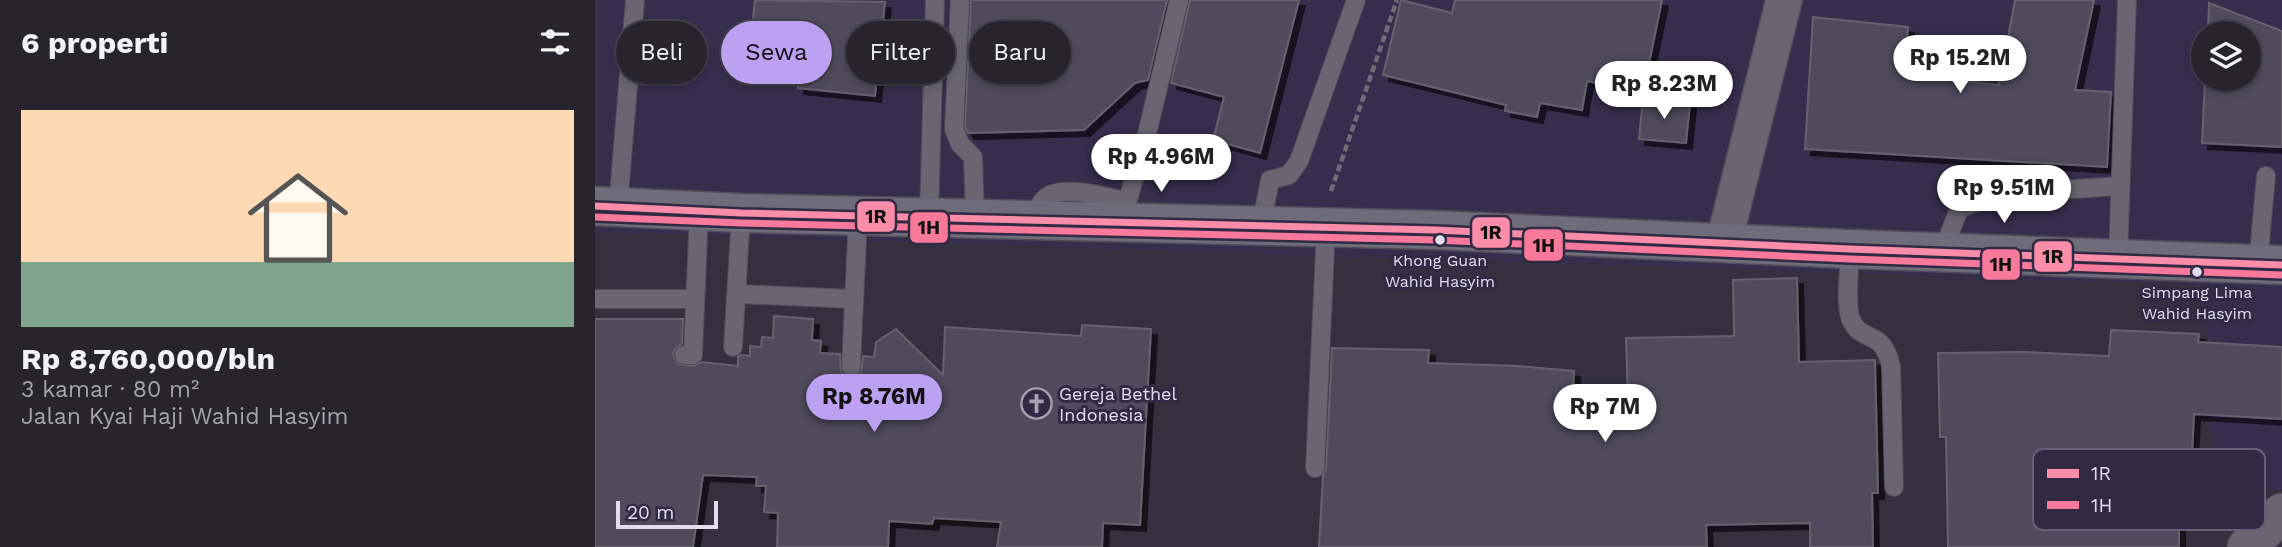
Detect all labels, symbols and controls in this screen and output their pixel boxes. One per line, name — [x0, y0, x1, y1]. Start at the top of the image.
chip: Beli — [616, 21, 707, 84]
chip: Sewa — [721, 21, 832, 84]
chip: Filter — [846, 21, 955, 84]
chip: Baru — [969, 21, 1071, 84]
map controls — [2191, 21, 2261, 91]
button: layers — [2191, 21, 2261, 91]
icon: filters — [536, 23, 574, 61]
text: 6 properti — [21, 25, 168, 60]
pin: Rp 15.2M — [1888, 36, 2032, 95]
text: Rp 15.2M — [1909, 44, 2011, 71]
pin: Rp 8.23M — [1592, 61, 1736, 121]
text: Rp 8.23M — [1611, 70, 1717, 97]
pin: Rp 4.96M — [1089, 134, 1233, 194]
text: Rp 4.96M — [1107, 143, 1215, 170]
icon: home — [235, 155, 361, 281]
pin: Rp 9.51M — [1932, 166, 2076, 225]
text: Rp 9.51M — [1953, 174, 2055, 201]
line badge: 1R — [856, 200, 896, 233]
text: 1R — [865, 205, 887, 228]
line badge: 1H — [909, 211, 949, 244]
text: 1H — [918, 216, 940, 239]
line badge: 1R — [1471, 216, 1511, 249]
text: 1R — [1480, 221, 1502, 244]
line badge: 1H — [1523, 228, 1564, 262]
marker: Khong Guan Wahid Hasyim — [1433, 233, 1447, 247]
text: 1H — [1533, 234, 1555, 257]
line badge: 1R — [2033, 240, 2073, 273]
text: 1R — [2042, 245, 2064, 268]
line badge: 1H — [1981, 248, 2021, 281]
place label: Khong Guan Wahid Hasyim — [1385, 251, 1495, 291]
text: 1H — [1990, 253, 2012, 276]
marker: Simpang Lima Wahid Hasyim — [2190, 265, 2204, 279]
place label: Simpang Lima Wahid Hasyim — [2142, 283, 2252, 323]
text: Rp 8,760,000/bln — [21, 341, 275, 376]
pin: Rp 8.76M — [802, 374, 946, 434]
text: 3 kamar · 80 m² — [21, 376, 199, 403]
text: Rp 8.76M — [822, 383, 926, 410]
place label: Gereja Bethel Indonesia — [1059, 383, 1177, 425]
pin: Rp 7M — [1556, 384, 1654, 444]
church icon: Gereja Bethel Indonesia — [1019, 387, 1053, 421]
text: Rp 7M — [1569, 393, 1641, 420]
text: Jalan Kyai Haji Wahid Hasyim — [21, 403, 349, 430]
legend — [2033, 449, 2265, 530]
text: 1R — [2091, 462, 2111, 485]
text: 1H — [2091, 494, 2112, 517]
scale bar — [616, 498, 717, 530]
text: 20 m — [627, 501, 674, 524]

